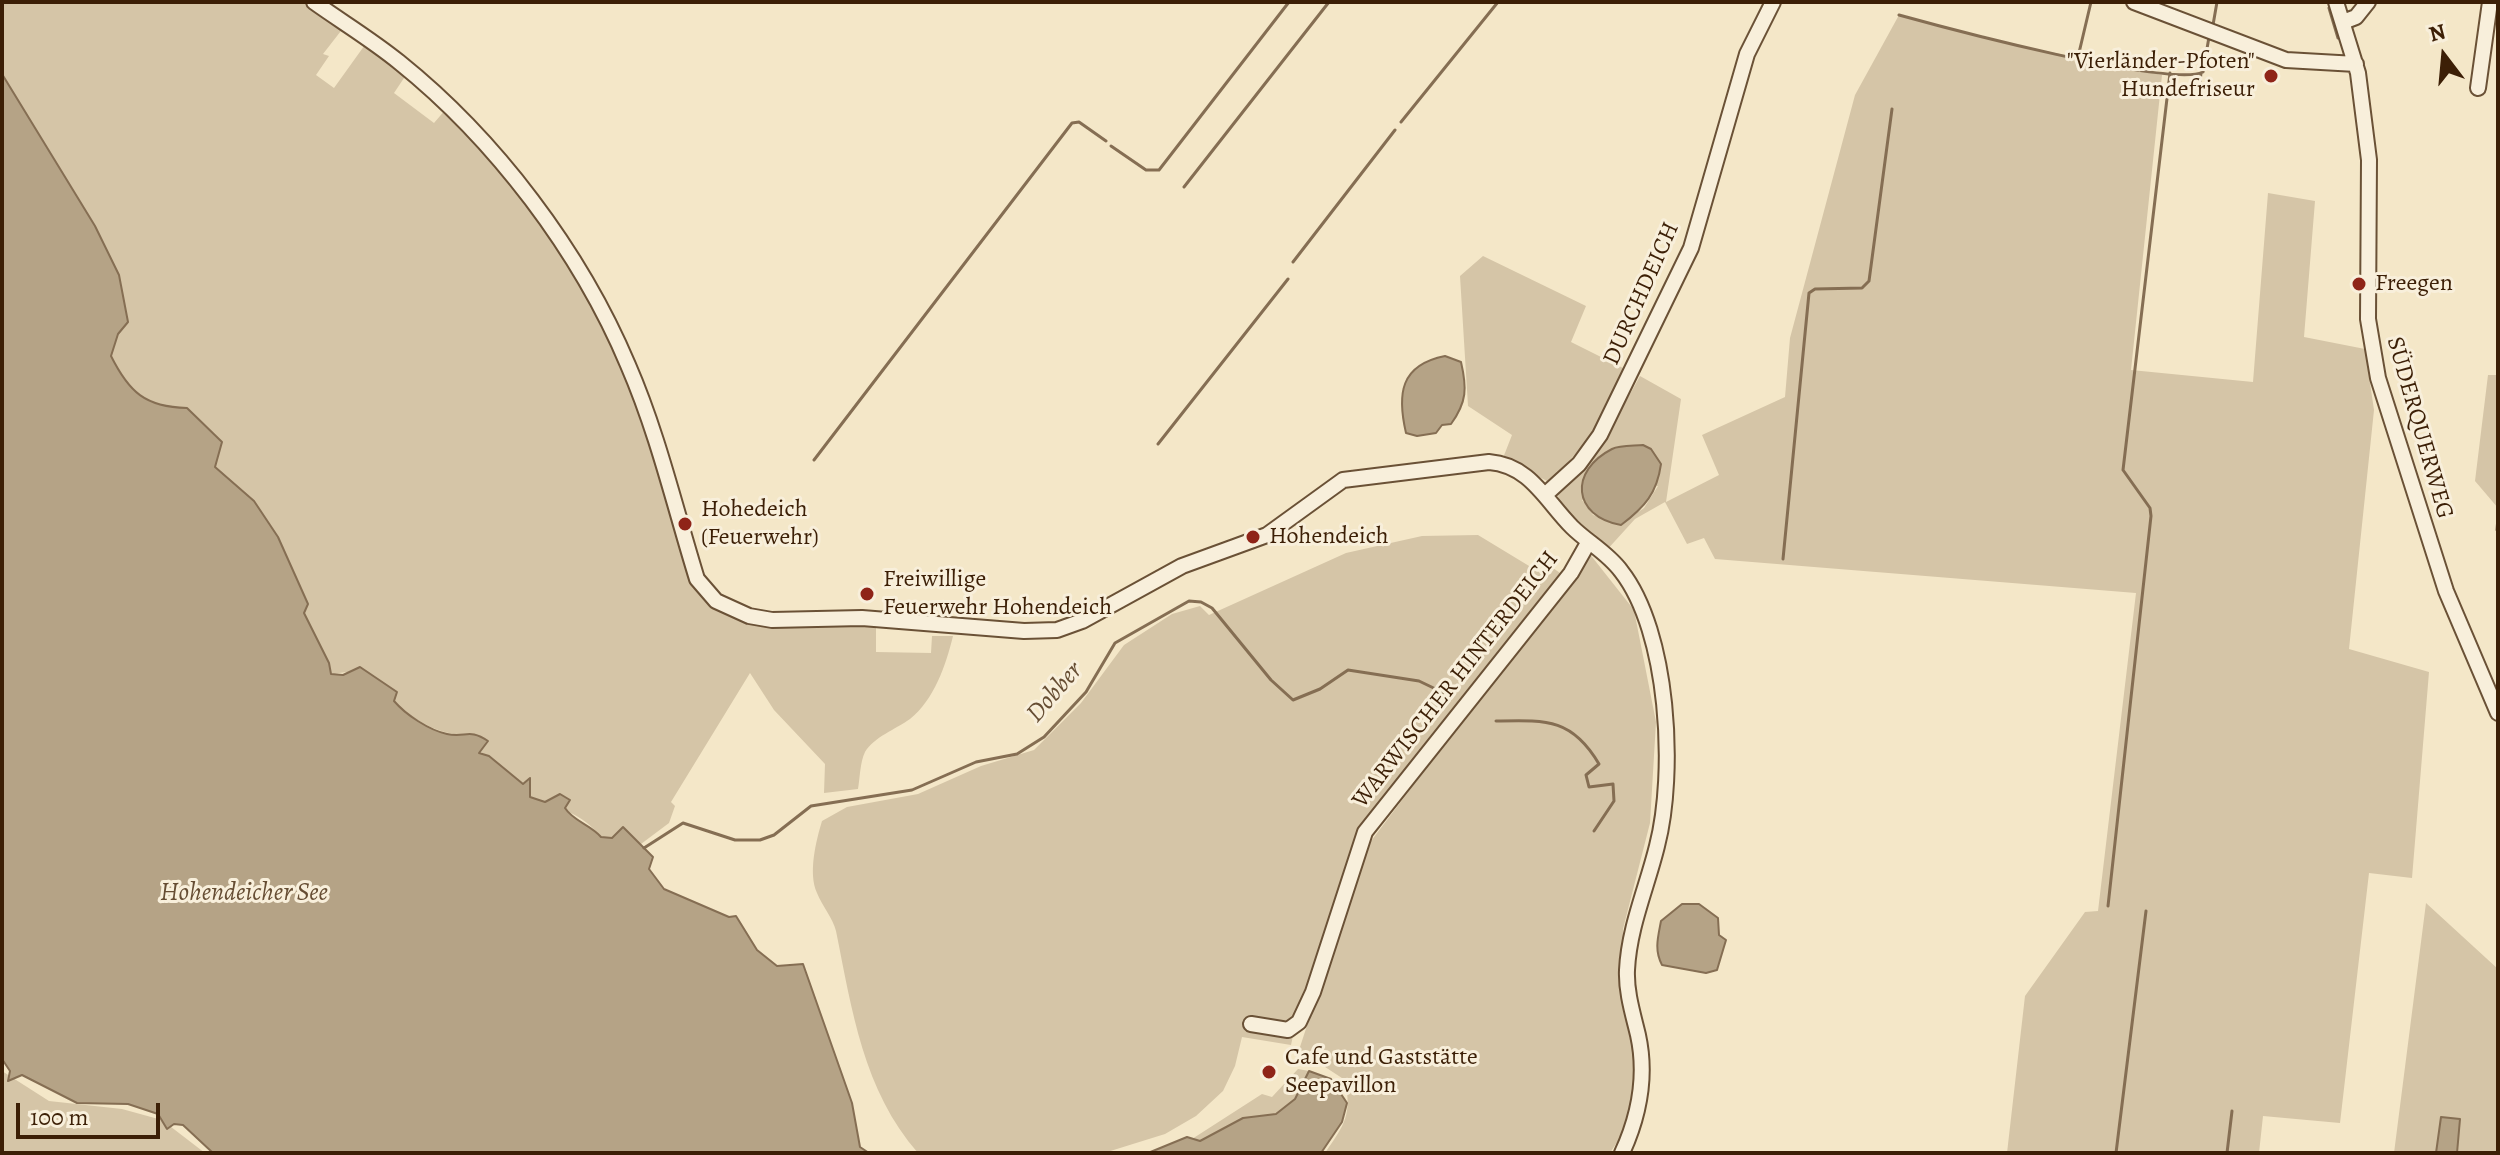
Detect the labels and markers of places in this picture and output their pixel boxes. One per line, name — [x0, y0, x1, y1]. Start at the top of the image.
place label: "Vierländer-Pfoten" Hundefriseur — [2067, 48, 2255, 104]
marker: "Vierländer-Pfoten" Hundefriseur — [2262, 67, 2280, 85]
place label: Freegen — [2375, 270, 2453, 298]
marker: Freegen — [2350, 275, 2368, 293]
place label: Hohedeich (Feuerwehr) — [701, 496, 819, 552]
marker: Hohedeich (Feuerwehr) — [676, 515, 694, 533]
place label: Hohendeich — [1269, 523, 1389, 551]
marker: Hohendeich — [1244, 528, 1262, 546]
place label: Freiwillige Feuerwehr Hohendeich — [883, 566, 1112, 622]
marker: Freiwillige Feuerwehr Hohendeich — [858, 585, 876, 603]
place label: Cafe und Gaststätte Seepavillon — [1285, 1044, 1478, 1100]
marker: Cafe und Gaststätte Seepavillon — [1260, 1063, 1278, 1081]

